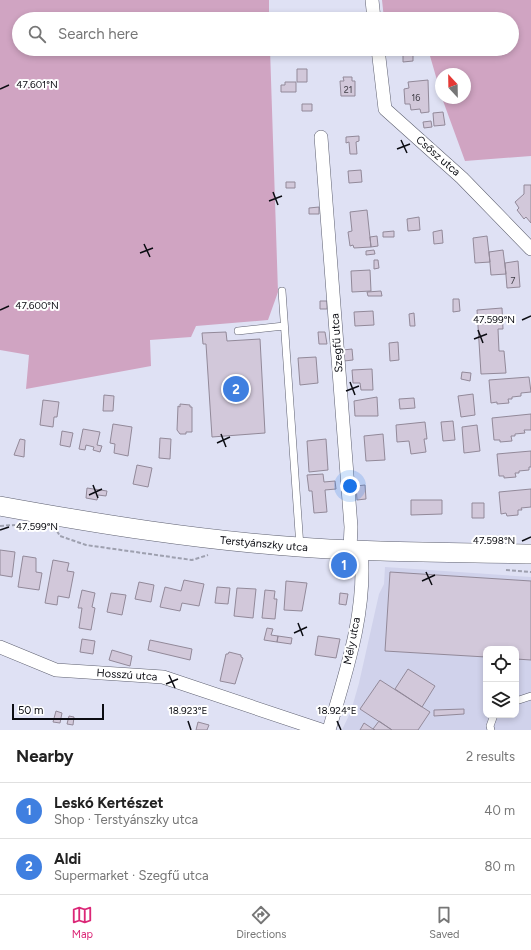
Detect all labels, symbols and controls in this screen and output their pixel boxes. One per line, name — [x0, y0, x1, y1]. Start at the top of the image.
search box — [12, 12, 519, 56]
icon: search — [26, 23, 48, 45]
text: Search here — [58, 25, 138, 43]
north arrow — [435, 68, 471, 104]
text: 47.601°N — [16, 78, 58, 91]
house number: 21 — [344, 84, 352, 95]
house number: 16 — [412, 92, 420, 103]
street label: Csősz utca — [413, 133, 463, 179]
house number: 7 — [511, 275, 516, 286]
text: 47.600°N — [15, 299, 59, 312]
street label: Szegfű utca — [328, 313, 346, 373]
text: 47.599°N — [473, 313, 515, 326]
pin: 2 — [223, 374, 249, 404]
your location — [340, 476, 360, 496]
text: 47.599°N — [16, 520, 58, 533]
street label: Terstyánszky utca — [220, 534, 308, 554]
text: 47.598°N — [473, 534, 515, 547]
pin: 1 — [331, 550, 357, 580]
street label: Mély utca — [341, 616, 363, 666]
map controls — [483, 646, 519, 718]
button: locate — [483, 646, 519, 682]
street label: Hosszú utca — [96, 666, 158, 684]
button: layers — [483, 682, 519, 718]
scale bar — [12, 702, 104, 721]
text: 50 m — [18, 704, 43, 717]
text: 18.923°E — [169, 704, 207, 717]
text: 18.924°E — [317, 704, 357, 717]
text: Nearby — [16, 746, 74, 766]
text: 2 results — [466, 749, 515, 764]
text: Leskó Kertészet — [54, 794, 164, 812]
text: 1 — [26, 803, 32, 818]
text: 40 m — [484, 803, 515, 818]
text: Shop · Terstyánszky utca — [54, 812, 198, 827]
text: Aldi — [54, 850, 81, 868]
text: 2 — [25, 859, 33, 874]
text: 80 m — [484, 859, 515, 874]
text: Supermarket · Szegfű utca — [54, 868, 209, 883]
tab: Map — [71, 904, 93, 941]
tab: Directions — [236, 904, 286, 941]
tab: Saved — [429, 904, 460, 941]

